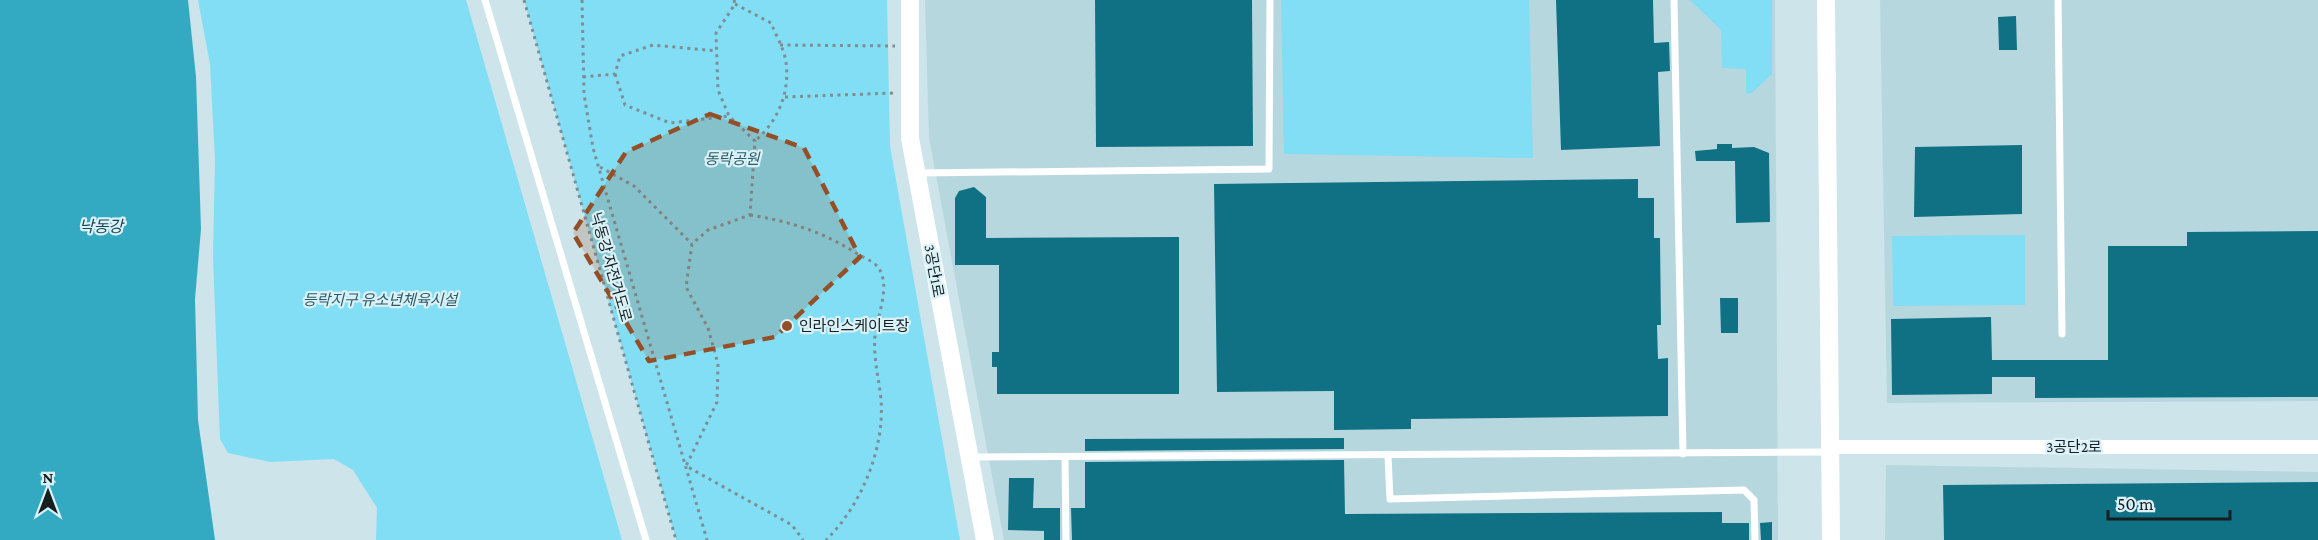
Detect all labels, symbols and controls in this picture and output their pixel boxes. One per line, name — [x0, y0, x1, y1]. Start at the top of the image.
park label: 동락공원 — [704, 151, 761, 167]
street label: 낙동강 자전거도로 — [588, 210, 634, 324]
water label: 낙동강 — [79, 218, 125, 235]
street label: 3공단1로 — [921, 243, 947, 299]
park label: 등락지구 유소년체육시설 — [303, 292, 460, 308]
place label: 인라인스케이트장 — [799, 318, 910, 334]
marker: 인라인스케이트장 — [780, 319, 794, 333]
street label: 3공단2로 — [2046, 439, 2102, 455]
north arrow — [18, 462, 78, 522]
text: N — [43, 469, 54, 486]
scale bar — [2108, 483, 2230, 521]
text: 50 m — [2117, 494, 2154, 514]

